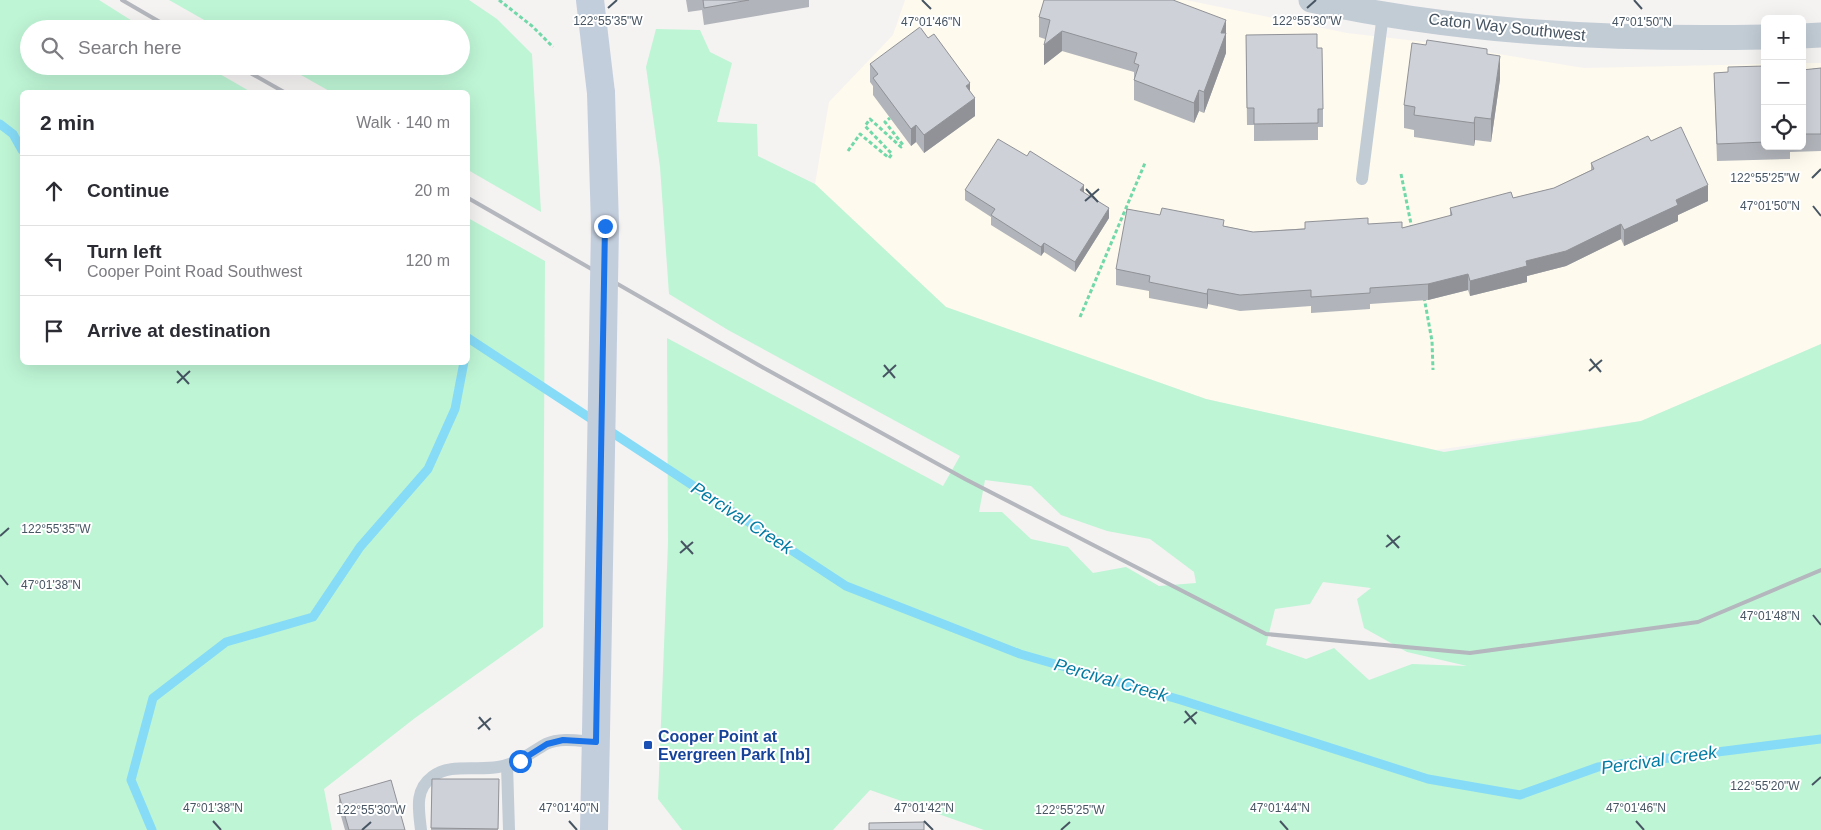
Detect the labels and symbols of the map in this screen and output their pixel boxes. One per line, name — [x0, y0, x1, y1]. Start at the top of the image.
street label: Caton Way Southwest — [1428, 10, 1587, 44]
text: 122°55'35"W — [573, 14, 643, 28]
text: 122°55'30"W — [1272, 14, 1342, 28]
text: 47°01'46"N — [901, 15, 961, 29]
text: 47°01'50"N — [1612, 15, 1672, 29]
text: 122°55'25"W — [1730, 171, 1800, 185]
text: 47°01'50"N — [1740, 199, 1800, 213]
route end — [594, 215, 617, 238]
water label: Percival Creek — [687, 478, 797, 559]
text: 122°55'35"W — [21, 522, 91, 536]
text: 47°01'38"N — [21, 578, 81, 592]
text: 47°01'48"N — [1740, 609, 1800, 623]
water label: Percival Creek — [1052, 654, 1171, 706]
place label: Cooper Point at Evergreen Park [nb] — [658, 728, 810, 763]
marker: Cooper Point at Evergreen Park [nb] — [642, 739, 654, 751]
water label: Percival Creek — [1600, 742, 1719, 778]
route start — [509, 750, 532, 773]
text: 122°55'20"W — [1730, 779, 1800, 793]
text: 47°01'38"N — [183, 801, 243, 815]
text: 47°01'40"N — [539, 801, 599, 815]
text: 47°01'42"N — [894, 801, 954, 815]
text: 47°01'44"N — [1250, 801, 1310, 815]
text: 47°01'46"N — [1606, 801, 1666, 815]
text: 122°55'30"W — [336, 803, 406, 817]
text: 122°55'25"W — [1035, 803, 1105, 817]

